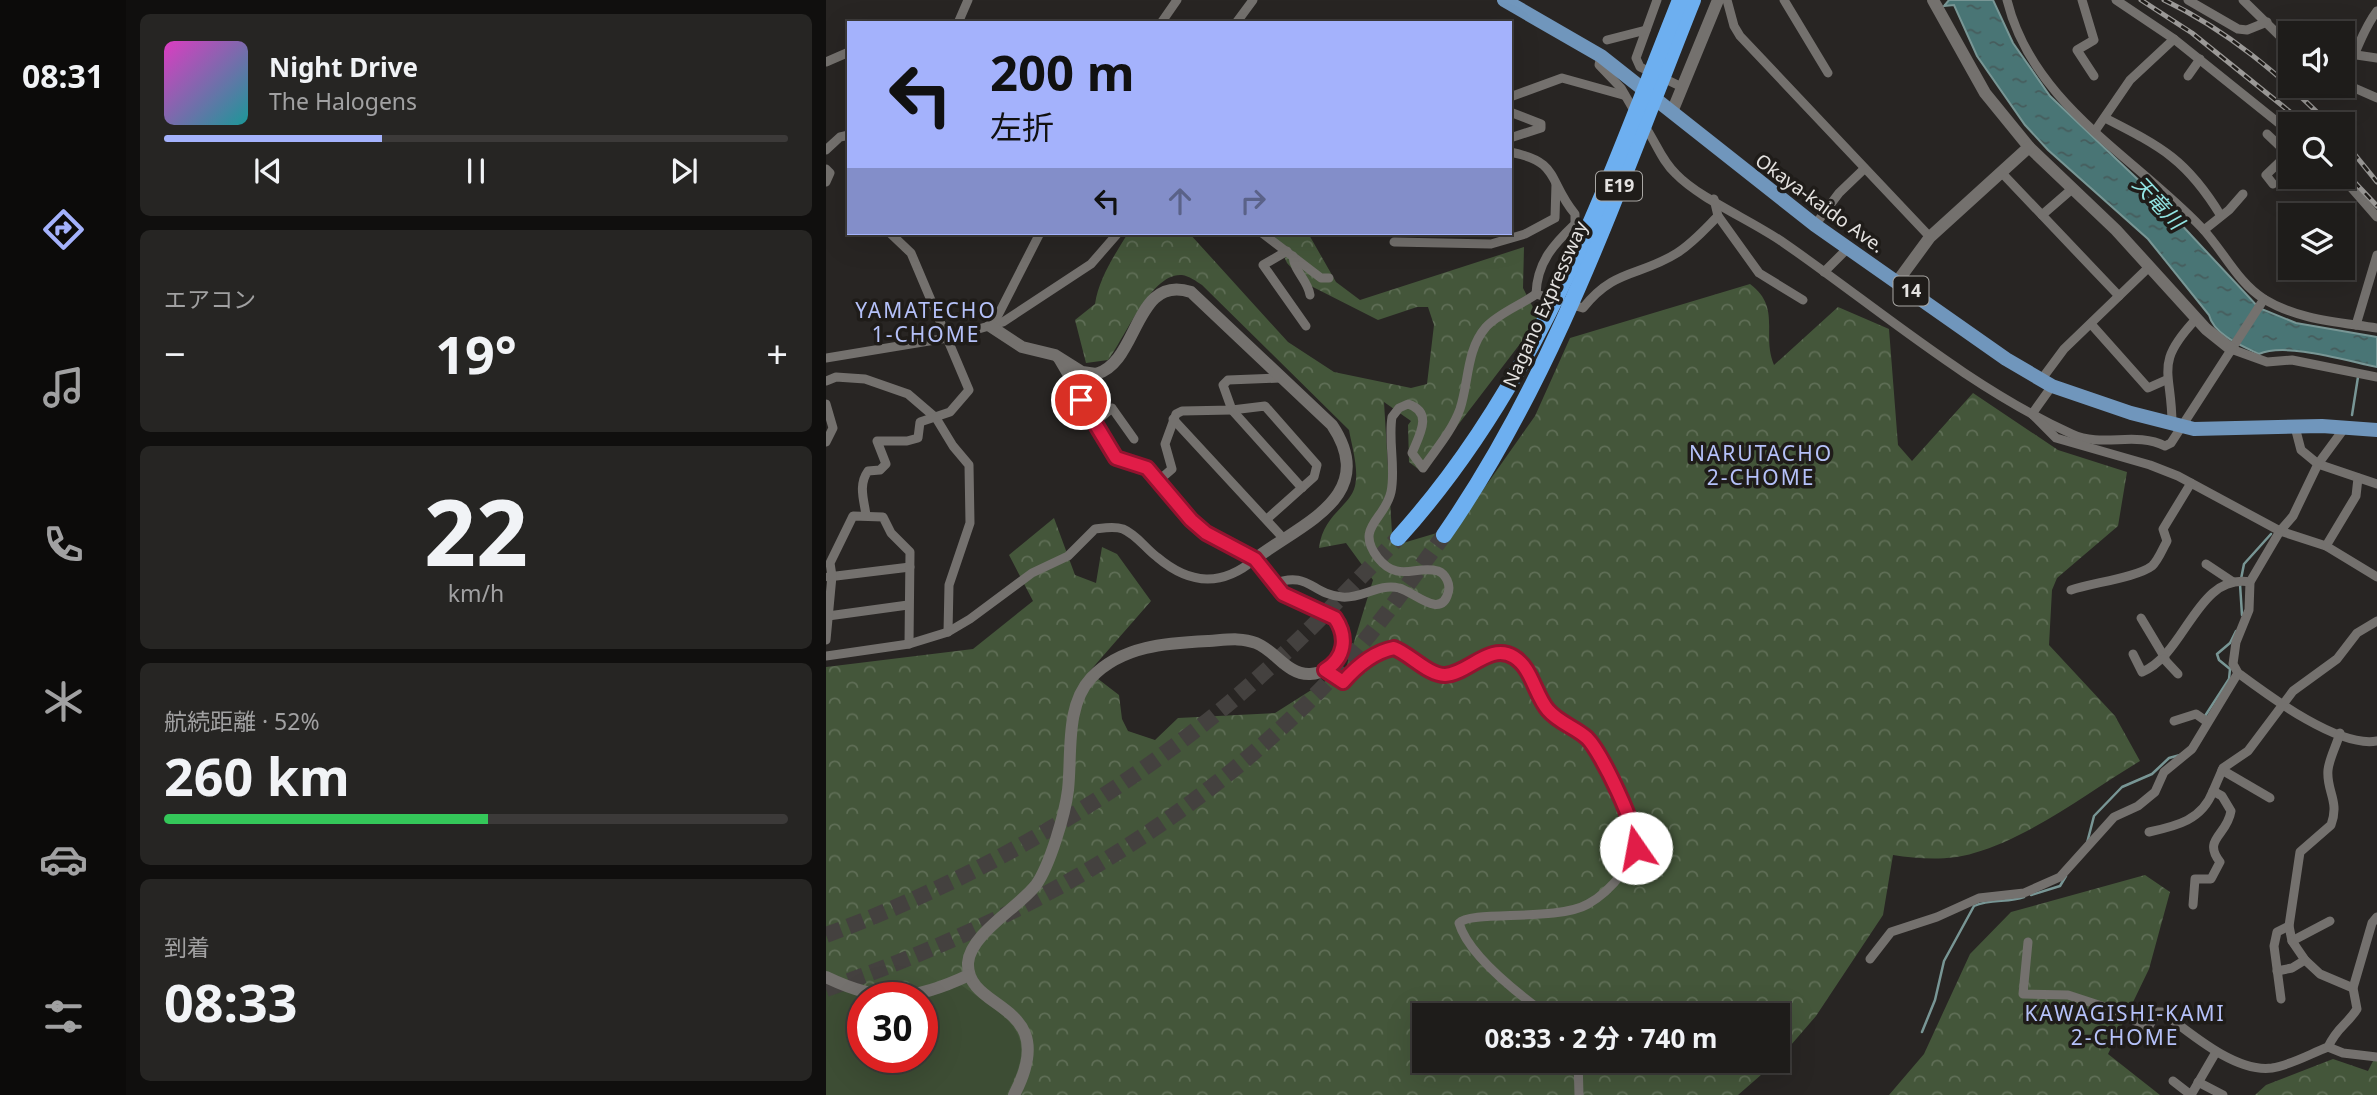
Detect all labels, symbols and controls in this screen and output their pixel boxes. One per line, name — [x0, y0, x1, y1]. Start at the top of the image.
map controls — [2278, 21, 2355, 280]
button: sound — [2278, 21, 2355, 98]
text: 200 m — [990, 39, 1135, 105]
text: Night Drive — [269, 49, 418, 85]
icon: left — [875, 49, 966, 140]
text: 08:31 — [22, 54, 104, 97]
text: The Halogens — [269, 85, 417, 117]
text: 左折 — [990, 105, 1054, 148]
button: search — [2278, 112, 2355, 189]
street label: Okaya-kaido Ave. — [1750, 147, 1890, 259]
icon: previous — [249, 152, 287, 190]
icon: pause — [457, 152, 495, 190]
icon: next — [665, 152, 703, 190]
water label: 天竜川 — [2127, 170, 2192, 236]
road number: E19 — [1596, 172, 1642, 201]
icon: left — [1088, 182, 1126, 220]
icon: ahead — [1161, 182, 1199, 220]
icon: right — [1234, 182, 1272, 220]
button: layers — [2278, 203, 2355, 280]
icon: directions — [39, 205, 88, 254]
street label: Nagano Expressway — [1497, 216, 1594, 391]
road number: 14 — [1894, 276, 1928, 306]
text: エアコン — [164, 283, 256, 315]
district label: YAMATECHO 1-CHOME — [855, 296, 997, 348]
text: 19° — [435, 318, 517, 389]
text: − — [164, 327, 186, 379]
text: + — [766, 327, 788, 379]
icon: music — [39, 363, 88, 412]
pin — [1051, 370, 1111, 430]
icon: arrive — [1062, 381, 1100, 419]
district label: NARUTACHO 2-CHOME — [1689, 439, 1833, 491]
text: 22 — [424, 469, 528, 593]
icon: phone — [39, 520, 88, 569]
text: km/h — [448, 577, 504, 609]
icon: climate — [39, 677, 88, 726]
text: 航続距離 · 52% — [164, 705, 320, 737]
text: 260 km — [164, 740, 350, 811]
position arrow — [1599, 811, 1673, 885]
icon: car — [39, 835, 88, 884]
text: 到着 — [164, 931, 210, 963]
text: 08:33 — [164, 966, 298, 1037]
speed limit sign: 30 — [847, 982, 938, 1073]
icon: filters — [39, 992, 88, 1041]
district label: KAWAGISHI-KAMI 2-CHOME — [2024, 999, 2226, 1051]
text: 08:33 · 2 分 · 740 m — [1485, 1020, 1717, 1056]

